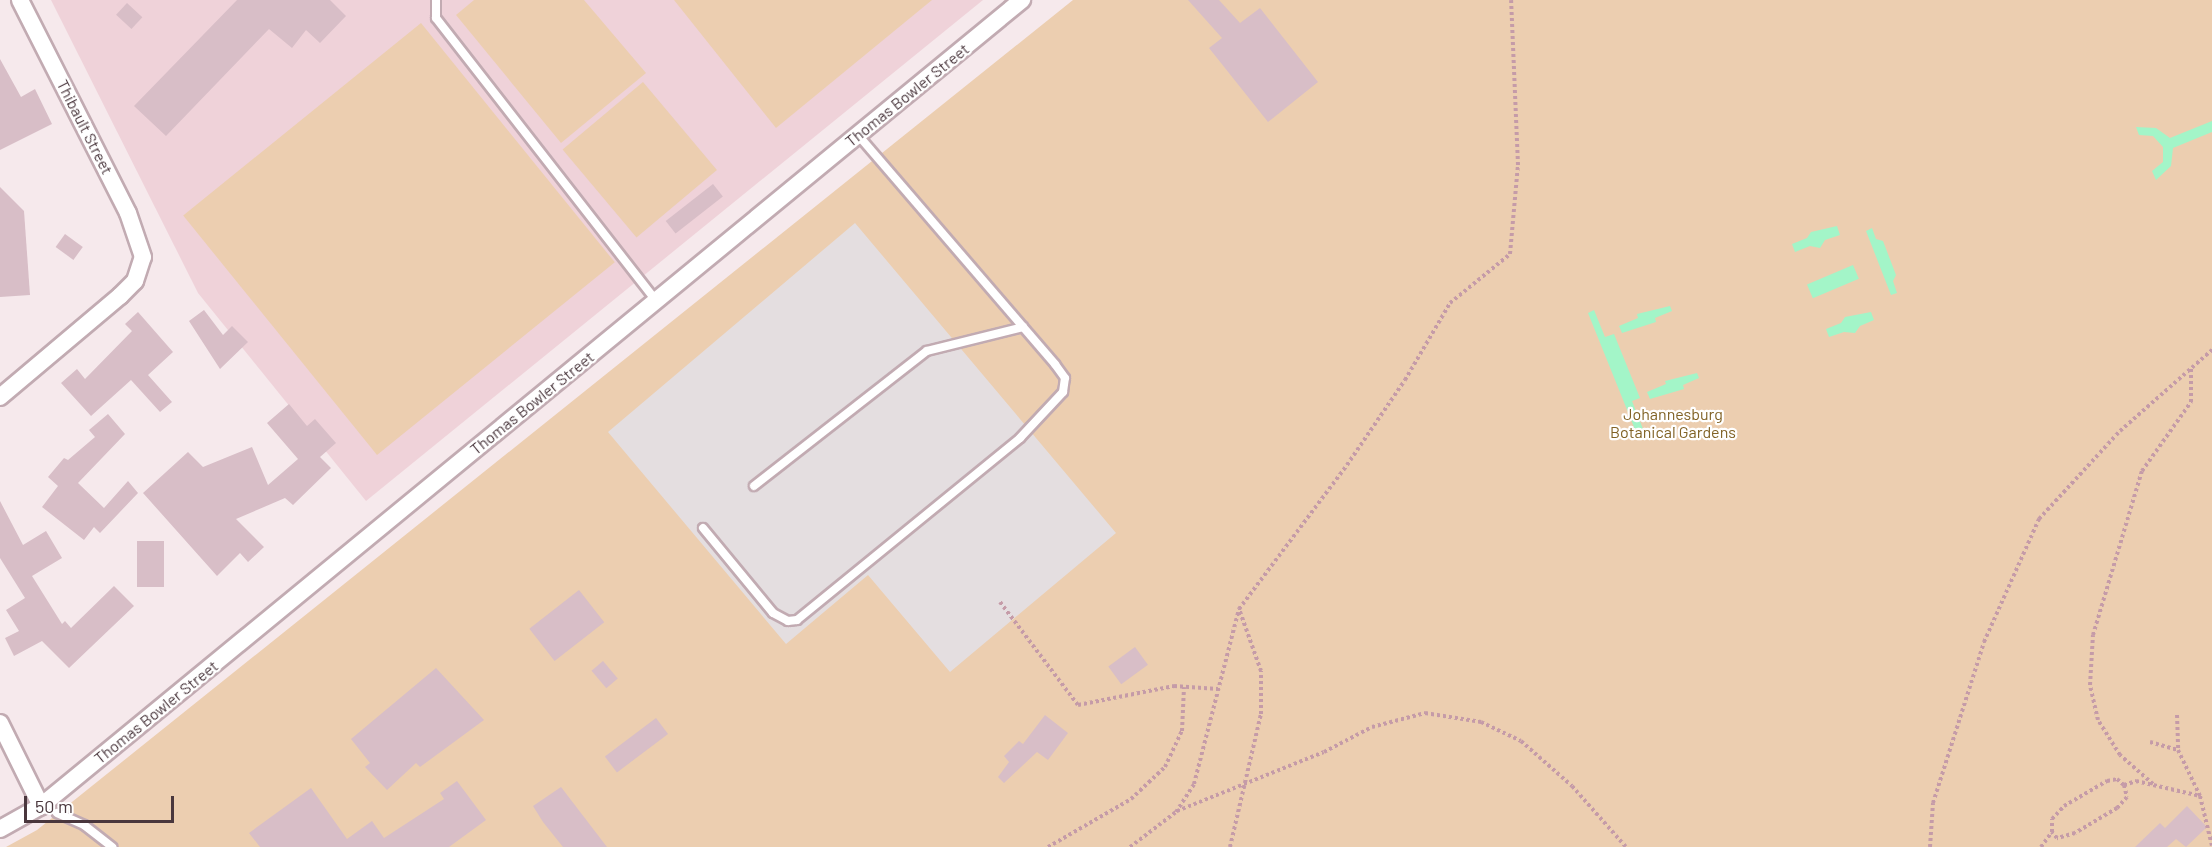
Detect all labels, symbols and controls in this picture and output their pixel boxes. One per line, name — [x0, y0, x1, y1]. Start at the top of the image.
street label: Thomas Bowler Street — [841, 39, 973, 151]
street label: Thibault Street — [53, 76, 117, 178]
street label: Thomas Bowler Street — [466, 347, 598, 459]
park label: Johannesburg Botanical Gardens — [1610, 404, 1736, 442]
street label: Thomas Bowler Street — [90, 656, 222, 768]
scale bar — [27, 784, 177, 822]
text: 50 m — [35, 795, 73, 817]

